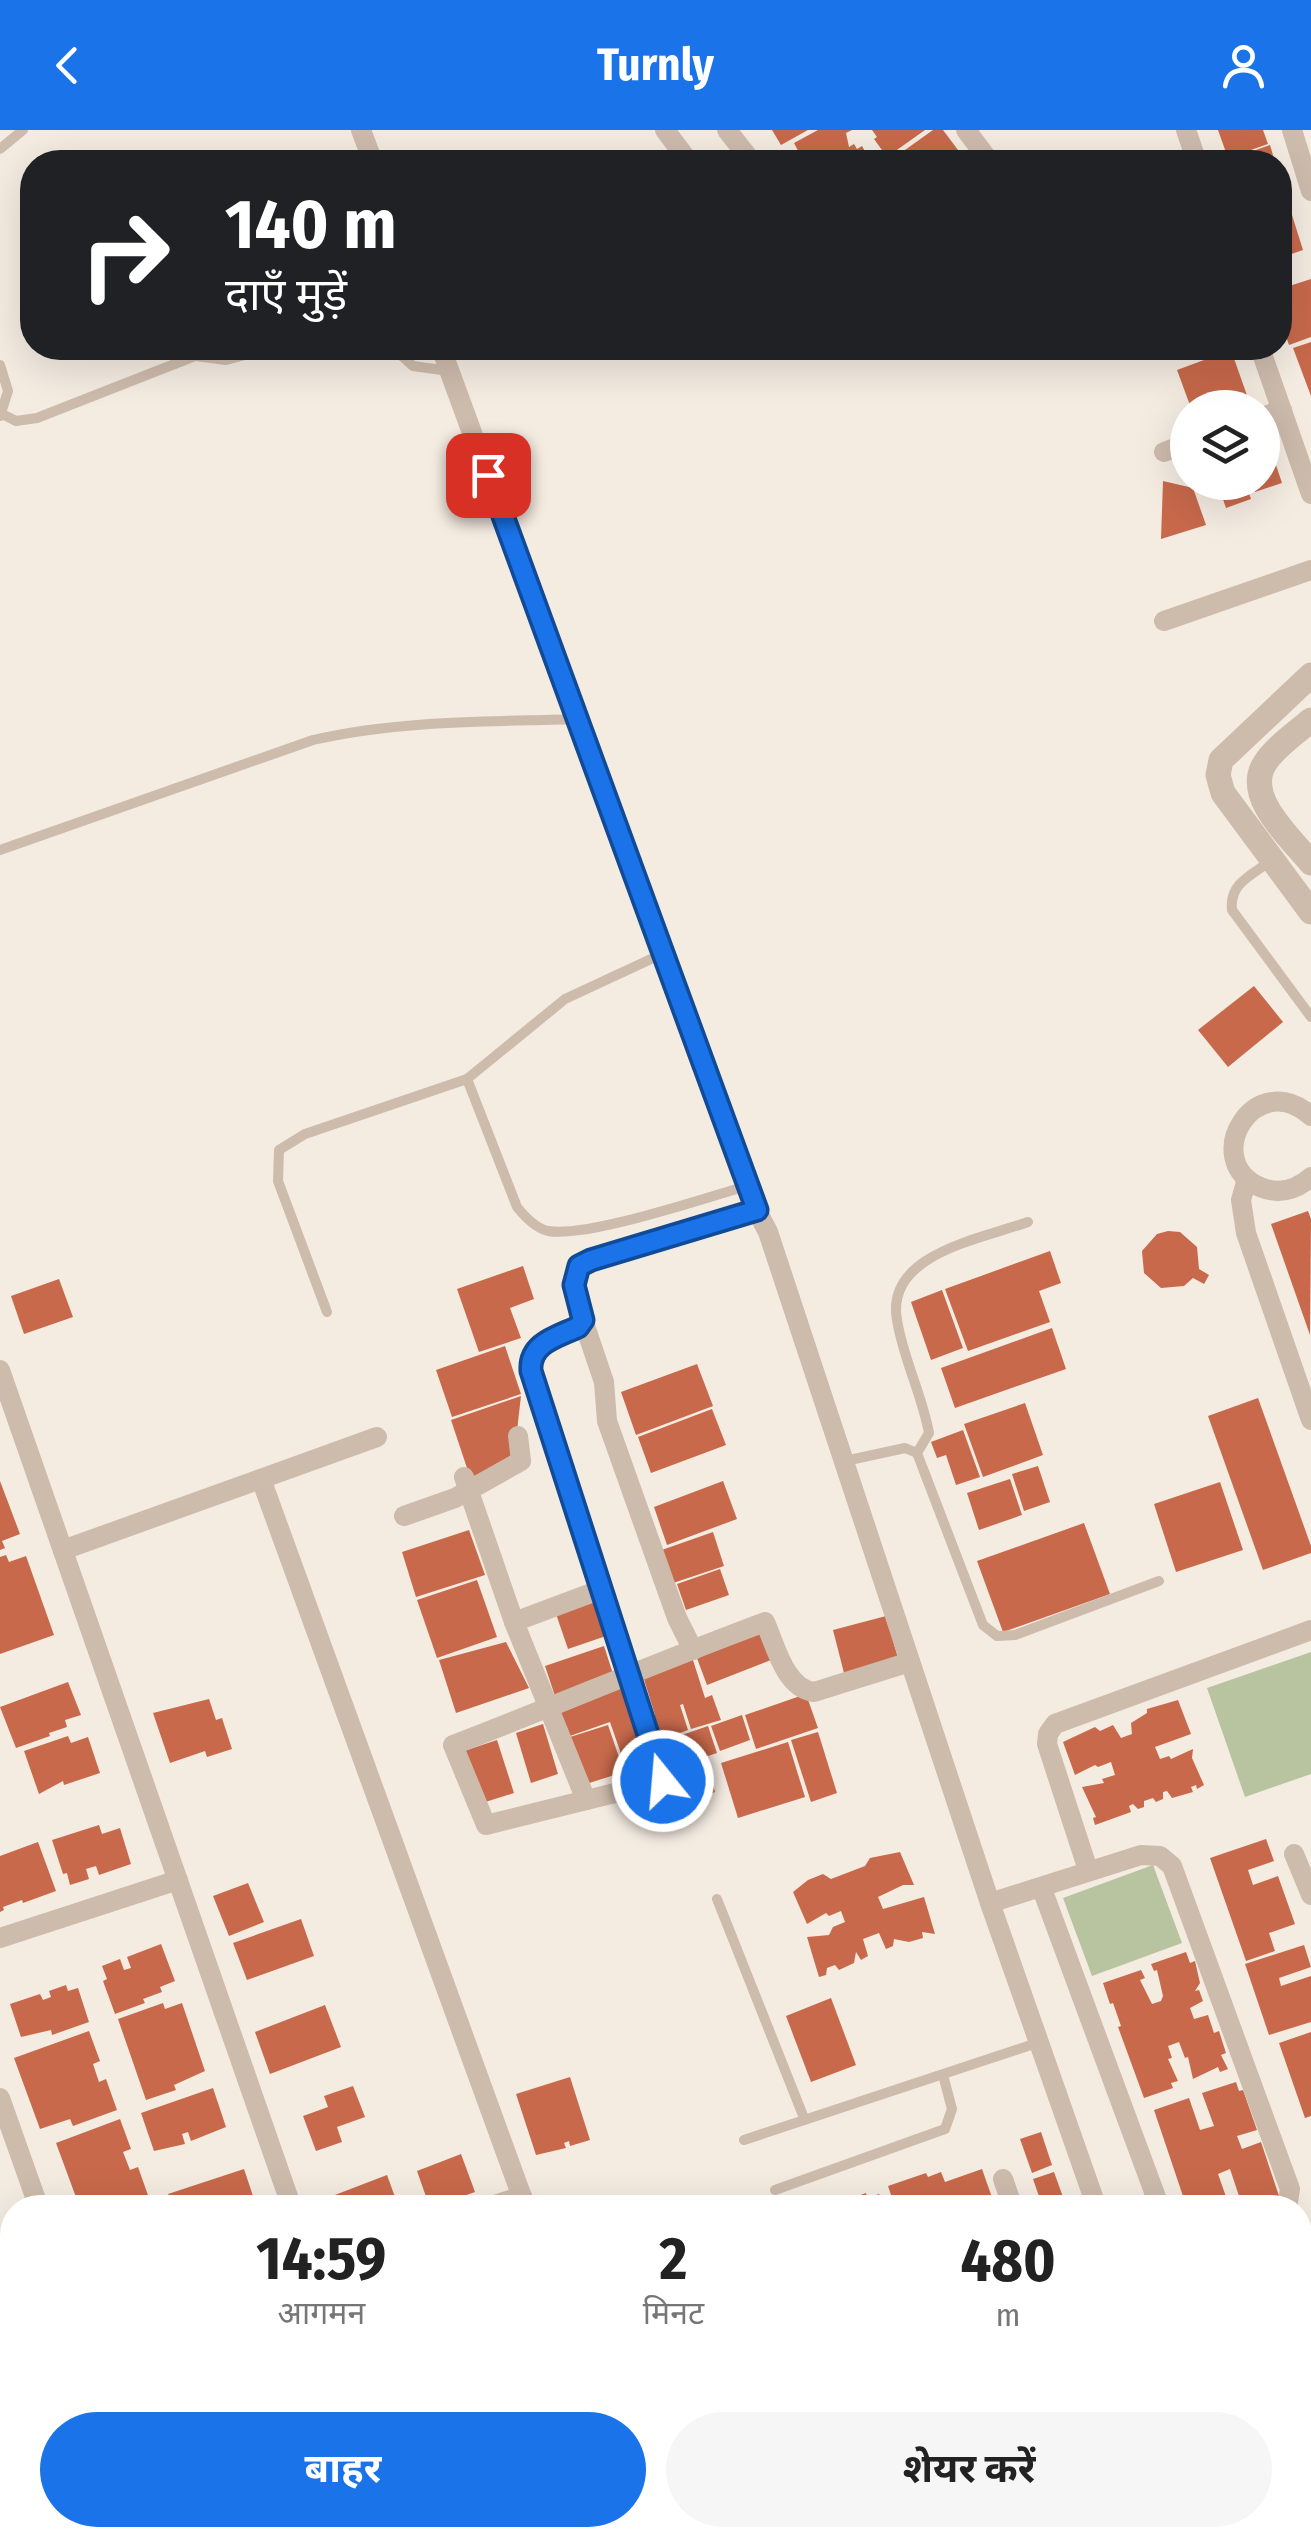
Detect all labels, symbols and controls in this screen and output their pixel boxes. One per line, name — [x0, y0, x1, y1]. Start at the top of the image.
icon: back — [40, 38, 95, 93]
text: Turnly — [597, 38, 714, 92]
icon: person — [1216, 38, 1271, 93]
text: 140 m — [225, 183, 397, 267]
icon: right — [60, 190, 190, 320]
text: दाएँ मुड़ें — [225, 268, 347, 322]
map controls — [1170, 390, 1280, 500]
button: layers — [1170, 390, 1280, 500]
pin — [446, 433, 531, 518]
icon: arrive — [461, 448, 516, 503]
position arrow — [611, 1729, 715, 1833]
text: 14:59 — [256, 2223, 386, 2295]
text: 2 — [659, 2223, 687, 2295]
text: 480 — [960, 2225, 1056, 2297]
text: आगमन — [278, 2294, 365, 2332]
text: मिनट — [643, 2294, 704, 2332]
text: m — [996, 2296, 1020, 2334]
button: बाहर — [40, 2412, 646, 2527]
button: शेयर करें — [666, 2412, 1272, 2527]

